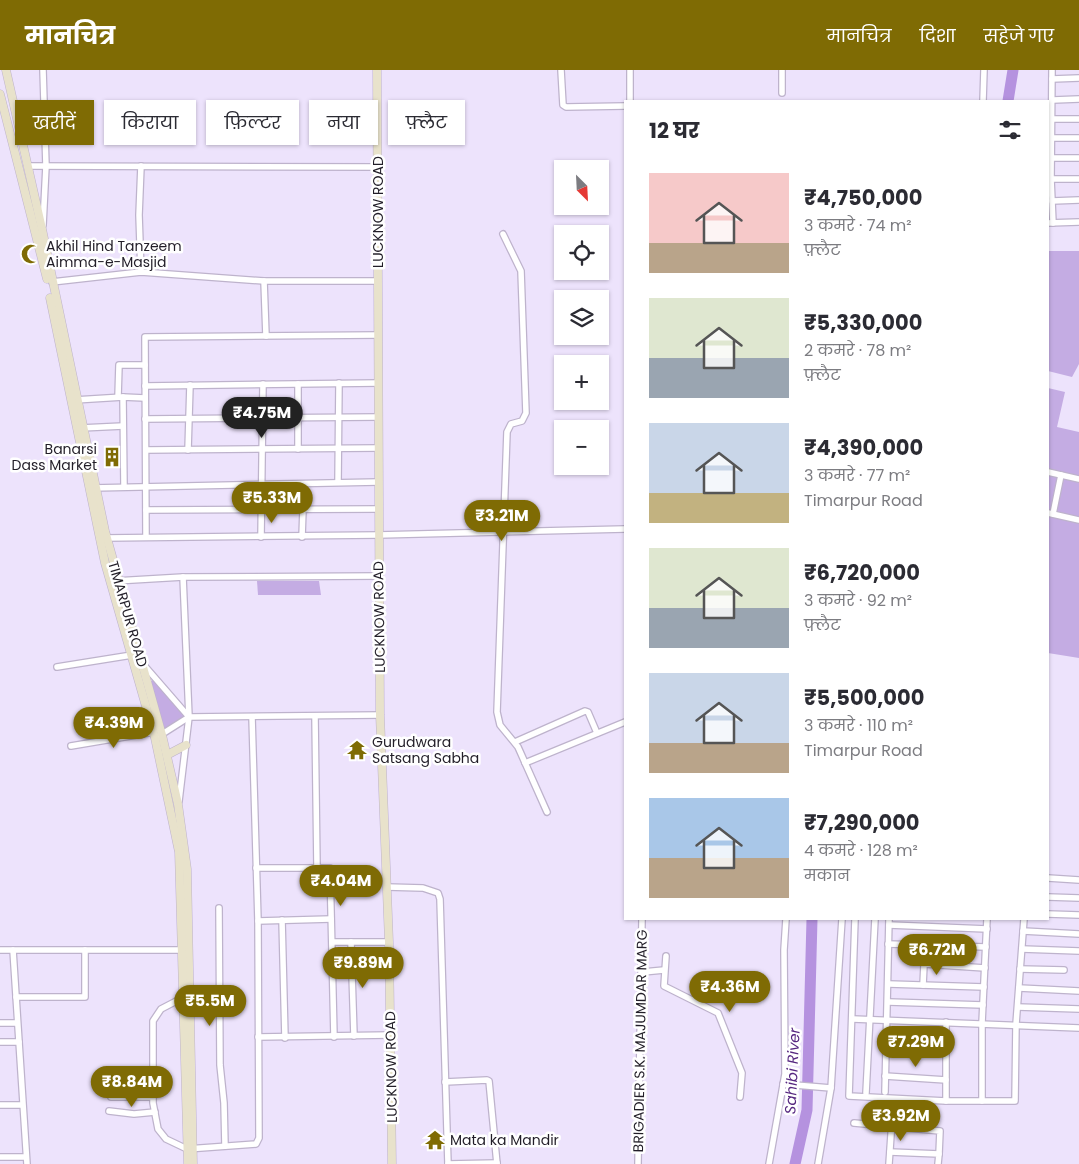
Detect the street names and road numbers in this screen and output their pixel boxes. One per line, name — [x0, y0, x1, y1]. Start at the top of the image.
street label: LUCKNOW ROAD — [368, 156, 388, 268]
street label: TIMARPUR ROAD — [103, 559, 153, 670]
street label: LUCKNOW ROAD — [368, 561, 390, 673]
street label: BRIGADIER S.K. MAJUMDAR MARG — [628, 929, 652, 1153]
street label: LUCKNOW ROAD — [380, 1011, 402, 1123]

